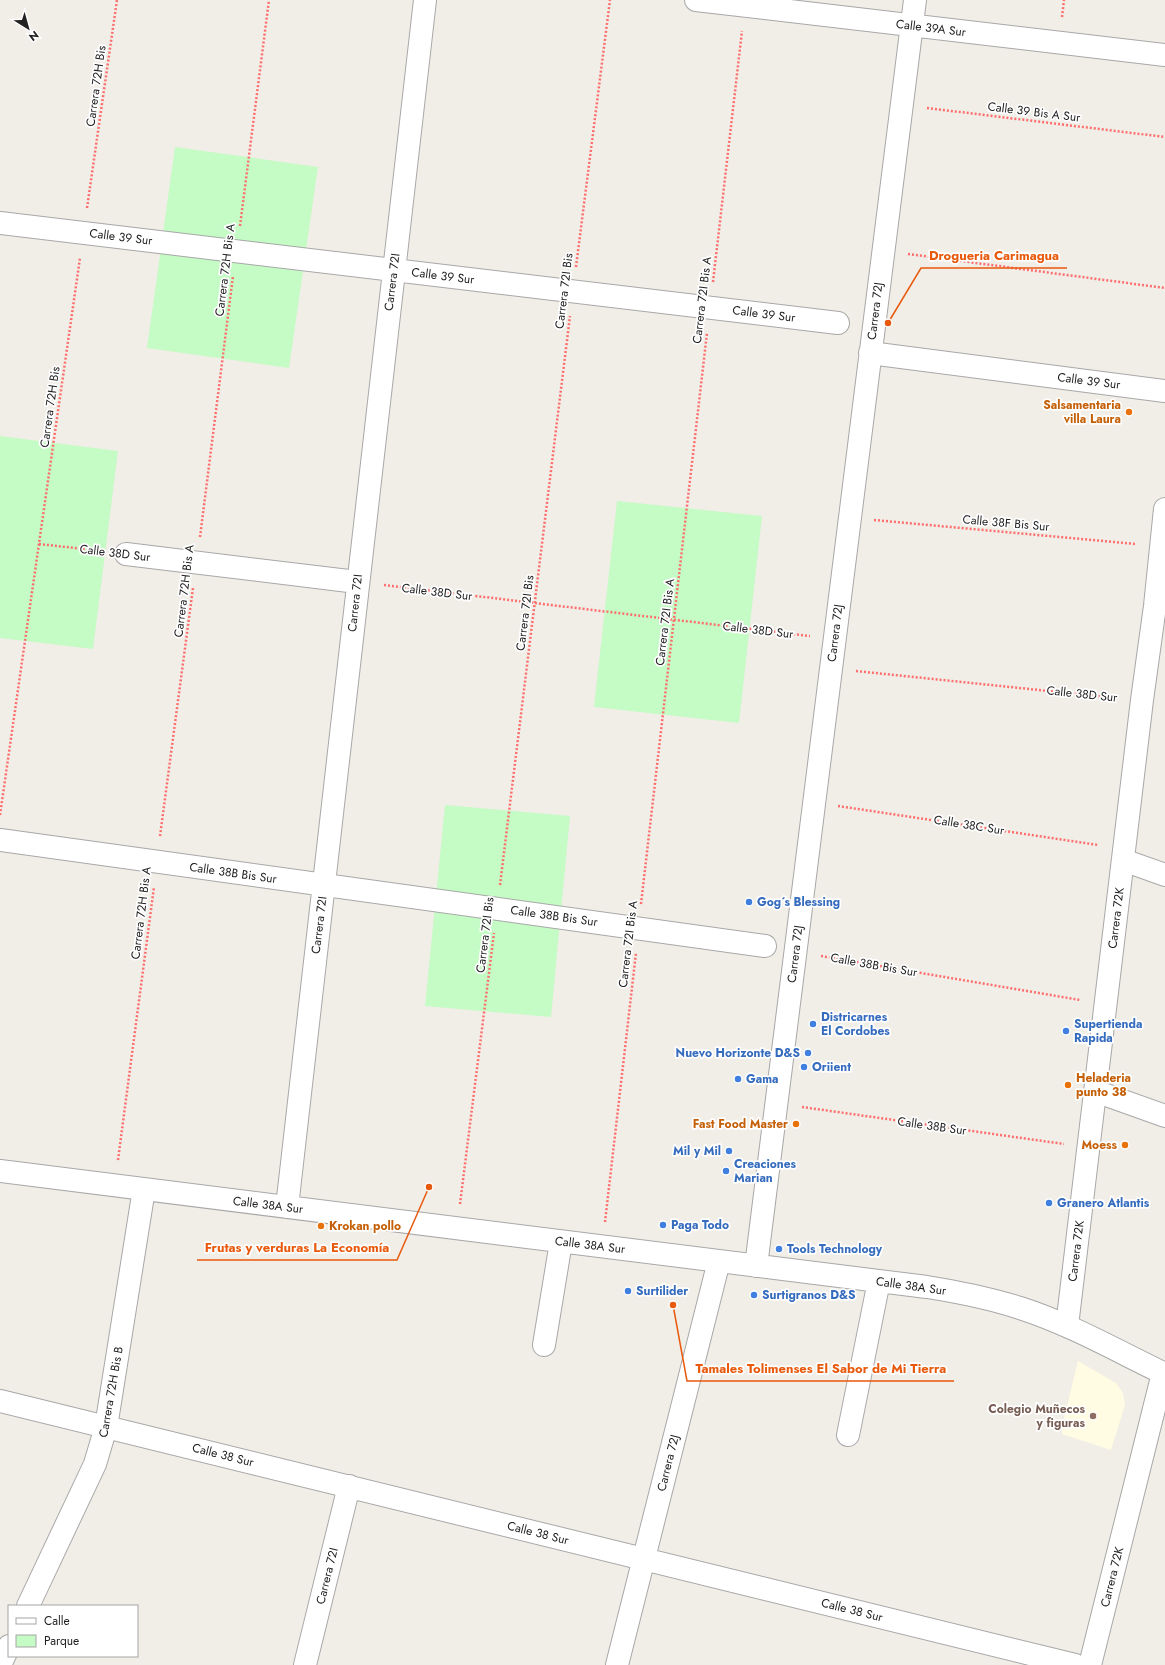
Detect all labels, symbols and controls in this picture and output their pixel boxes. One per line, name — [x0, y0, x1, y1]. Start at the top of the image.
north arrow — [8, 8, 48, 48]
street label: Calle 39A Sur — [895, 15, 968, 41]
text: N — [26, 27, 42, 45]
street label: Carrera 72H Bis — [81, 44, 111, 128]
street label: Calle 39 Bis A Sur — [987, 97, 1082, 127]
street label: Carrera 72H Bis A — [210, 223, 240, 317]
street label: Calle 39 Sur — [88, 224, 154, 250]
callout: Drogueria Carimagua — [921, 243, 1067, 268]
text: Drogueria Carimagua — [929, 246, 1059, 265]
street label: Carrera 72I — [380, 252, 404, 312]
street label: Carrera 72I Bis — [550, 252, 578, 330]
street label: Carrera 72I Bis A — [688, 255, 716, 345]
street label: Calle 39 Sur — [410, 263, 476, 289]
street label: Carrera 72J — [863, 281, 887, 341]
street label: Calle 39 Sur — [731, 301, 797, 327]
street label: Carrera 72H Bis — [35, 365, 65, 449]
street label: Calle 39 Sur — [1056, 368, 1122, 394]
place label: Salsamentaria villa Laura — [1043, 396, 1121, 428]
marker: Salsamentaria villa Laura — [1124, 407, 1134, 417]
street label: Calle 38F Bis Sur — [962, 510, 1051, 536]
street label: Calle 38D Sur — [79, 540, 152, 566]
street label: Carrera 72H Bis A — [169, 544, 199, 638]
street label: Carrera 72I — [343, 573, 367, 633]
street label: Carrera 72I Bis — [511, 574, 539, 652]
street label: Carrera 72I Bis A — [651, 577, 679, 667]
street label: Calle 38D Sur — [401, 579, 474, 605]
street label: Carrera 72J — [823, 603, 847, 663]
street label: Calle 38D Sur — [722, 617, 795, 643]
street label: Calle 38D Sur — [1046, 681, 1119, 707]
street label: Calle 38C Sur — [932, 811, 1006, 840]
street label: Calle 38B Bis Sur — [188, 858, 279, 888]
street label: Carrera 72H Bis A — [126, 866, 156, 960]
street label: Carrera 72K — [1103, 886, 1129, 950]
place label: Gog´s Blessing — [757, 893, 840, 911]
street label: Carrera 72I — [307, 895, 331, 955]
street label: Carrera 72I Bis — [471, 896, 499, 974]
marker: Gog´s Blessing — [744, 897, 754, 907]
street label: Carrera 72I Bis A — [614, 899, 642, 989]
street label: Calle 38B Bis Sur — [509, 901, 600, 931]
street label: Carrera 72J — [783, 924, 807, 984]
street label: Calle 38B Bis Sur — [829, 949, 920, 982]
place label: Districarnes El Cordobes — [821, 1008, 890, 1040]
place label: Supertienda Rapida — [1074, 1015, 1142, 1047]
marker: Districarnes El Cordobes — [808, 1019, 818, 1029]
marker: Supertienda Rapida — [1061, 1026, 1071, 1036]
place label: Nuevo Horizonte D&S — [676, 1044, 800, 1062]
marker: Nuevo Horizonte D&S — [803, 1048, 813, 1058]
place label: Oriient — [812, 1058, 851, 1076]
marker: Oriient — [799, 1062, 809, 1072]
place label: Heladeria punto 38 — [1076, 1069, 1131, 1101]
place label: Gama — [746, 1070, 779, 1088]
marker: Gama — [733, 1074, 743, 1084]
marker: Heladeria punto 38 — [1063, 1080, 1073, 1090]
street label: Calle 38B Sur — [896, 1112, 969, 1140]
place label: Fast Food Master — [693, 1115, 788, 1133]
marker: Fast Food Master — [791, 1119, 801, 1129]
place label: Moess — [1081, 1136, 1118, 1154]
marker: Moess — [1120, 1140, 1130, 1150]
place label: Mil y Mil — [673, 1142, 721, 1160]
marker: Mil y Mil — [724, 1146, 734, 1156]
place label: Creaciones Marian — [734, 1155, 797, 1187]
marker: Creaciones Marian — [721, 1166, 731, 1176]
street label: Calle 38A Sur — [232, 1192, 305, 1218]
place label: Granero Atlantis — [1057, 1194, 1150, 1212]
marker: Granero Atlantis — [1044, 1198, 1054, 1208]
place label: Paga Todo — [671, 1216, 729, 1234]
place label: Krokan pollo — [329, 1217, 401, 1235]
street label: Carrera 72K — [1063, 1219, 1089, 1283]
marker: Paga Todo — [658, 1220, 668, 1230]
marker: Krokan pollo — [316, 1221, 326, 1231]
street label: Calle 38A Sur — [554, 1232, 627, 1258]
callout: Frutas y verduras La Economía — [197, 1235, 397, 1260]
text: Frutas y verduras La Economía — [205, 1238, 389, 1257]
place label: Tools Technology — [787, 1240, 883, 1258]
marker: Tools Technology — [774, 1244, 784, 1254]
street label: Calle 38A Sur — [875, 1272, 948, 1300]
place label: Surtilider — [636, 1282, 688, 1300]
marker: Surtilider — [623, 1286, 633, 1296]
place label: Surtigranos D&S — [762, 1286, 856, 1304]
marker: Surtigranos D&S — [749, 1290, 759, 1300]
street label: Carrera 72H Bis B — [94, 1345, 128, 1439]
callout: Tamales Tolimenses El Sabor de Mi Tierra — [687, 1356, 954, 1381]
text: Tamales Tolimenses El Sabor de Mi Tierra — [696, 1359, 946, 1378]
place label: Colegio Muñecos y figuras — [988, 1400, 1086, 1432]
marker: Colegio Muñecos y figuras — [1088, 1411, 1098, 1421]
street label: Carrera 72J — [652, 1433, 684, 1493]
street label: Calle 38 Sur — [190, 1439, 257, 1472]
street label: Calle 38 Sur — [505, 1517, 572, 1550]
street label: Carrera 72K — [1096, 1545, 1128, 1609]
street label: Carrera 72I — [311, 1546, 343, 1606]
street label: Calle 38 Sur — [819, 1594, 886, 1627]
legend — [8, 1605, 138, 1657]
text: Calle — [44, 1612, 70, 1630]
text: Parque — [44, 1632, 79, 1650]

